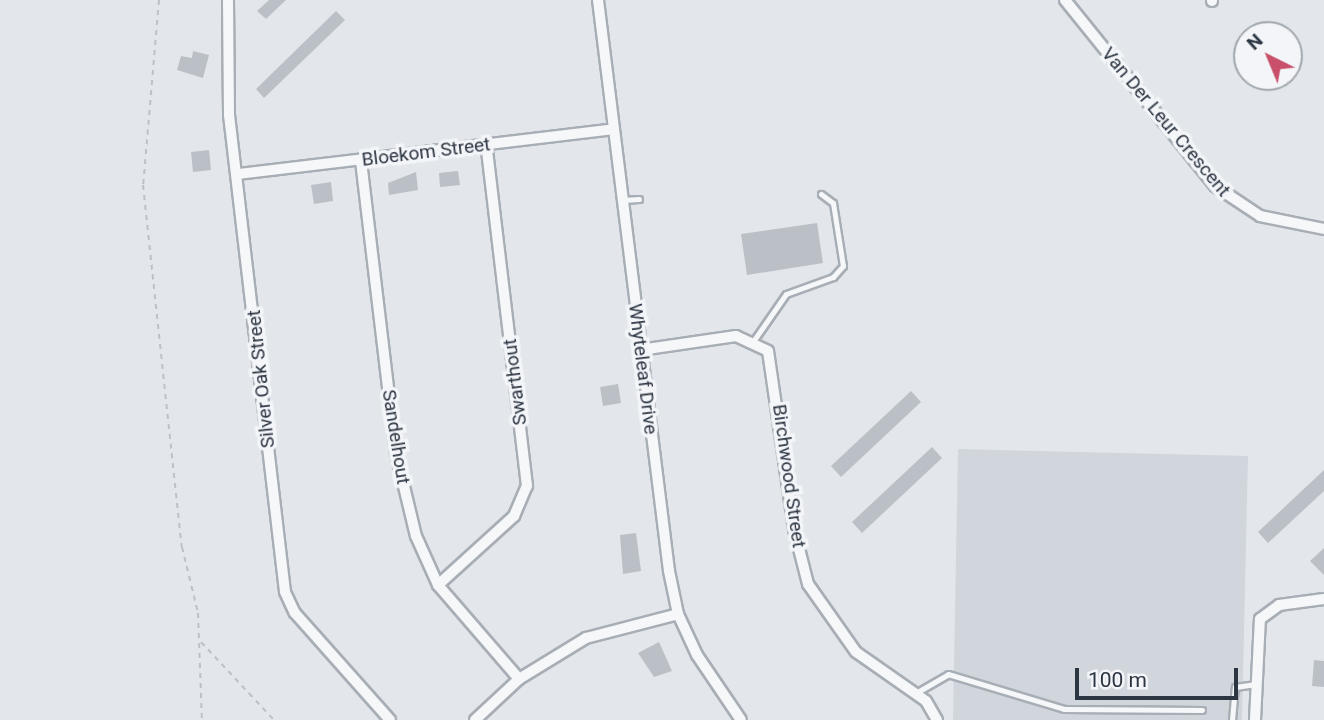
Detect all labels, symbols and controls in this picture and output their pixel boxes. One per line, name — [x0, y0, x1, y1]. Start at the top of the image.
north arrow — [1233, 21, 1303, 91]
text: N — [1242, 29, 1267, 55]
street label: Van Der Leur Crescent — [1097, 43, 1235, 201]
street label: Bloekom Street — [360, 133, 492, 171]
street label: Whyteleaf Drive — [624, 302, 662, 436]
street label: Silver Oak Street — [242, 309, 280, 449]
street label: Swarthout — [498, 337, 532, 427]
street label: Sandelhout — [377, 388, 415, 486]
street label: Birchwood Street — [768, 403, 810, 549]
scale bar — [1079, 654, 1242, 698]
text: 100 m — [1088, 668, 1147, 692]

